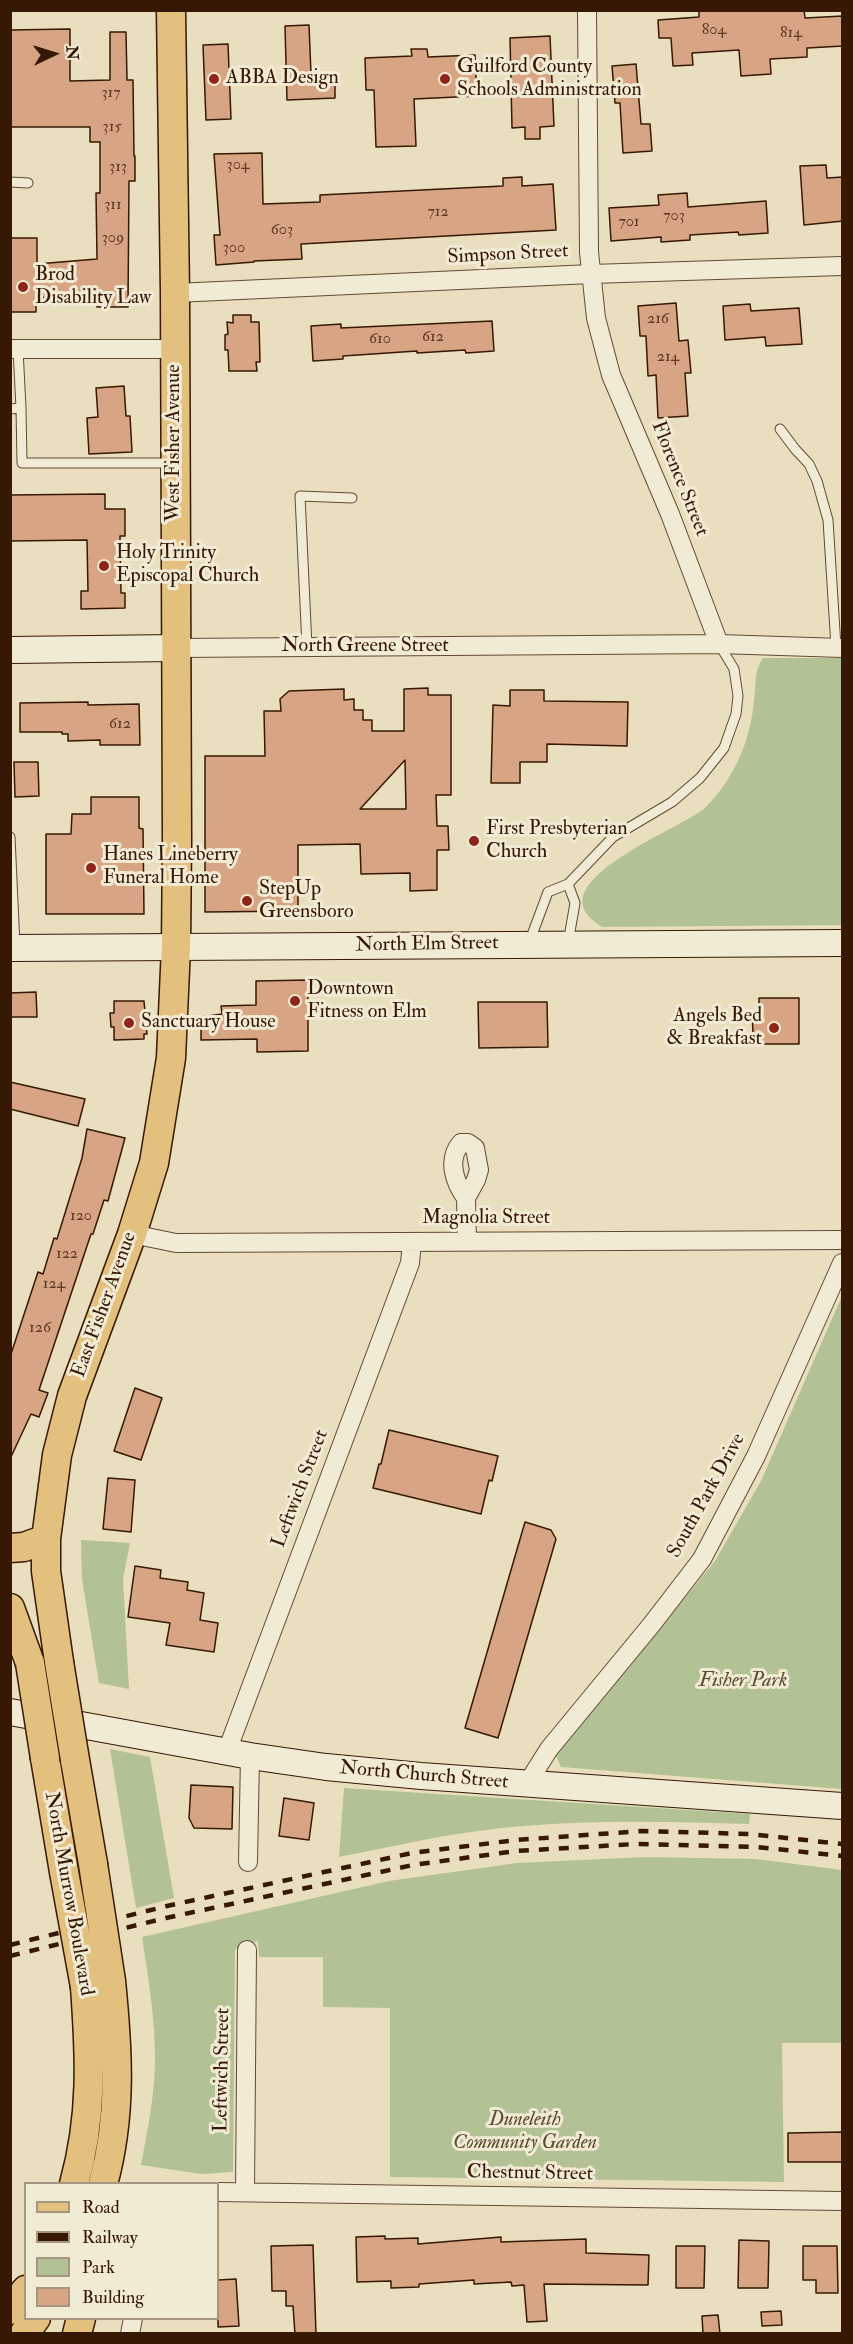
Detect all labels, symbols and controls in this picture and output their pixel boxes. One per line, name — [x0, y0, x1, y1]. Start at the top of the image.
house number: 804 — [702, 21, 726, 41]
north arrow — [24, 24, 84, 84]
house number: 814 — [780, 24, 802, 44]
text: N — [61, 45, 82, 61]
place label: Guilford County Schools Administration — [457, 56, 642, 103]
place label: ABBA Design — [226, 67, 339, 91]
marker: ABBA Design — [207, 72, 221, 86]
marker: Guilford County Schools Administration — [438, 72, 452, 86]
house number: 317 — [101, 84, 121, 104]
house number: 315 — [103, 118, 121, 138]
house number: 304 — [227, 156, 249, 176]
house number: 313 — [109, 158, 127, 178]
house number: 311 — [104, 196, 122, 216]
house number: 712 — [427, 203, 449, 223]
house number: 703 — [663, 207, 685, 227]
house number: 701 — [618, 213, 640, 233]
house number: 603 — [271, 221, 293, 241]
house number: 309 — [102, 229, 124, 249]
house number: 300 — [223, 239, 245, 259]
street label: Simpson Street — [447, 240, 569, 270]
place label: Brod Disability Law — [35, 264, 151, 311]
marker: Brod Disability Law — [16, 280, 30, 294]
house number: 216 — [647, 310, 669, 330]
house number: 612 — [422, 328, 444, 348]
house number: 610 — [369, 330, 391, 350]
house number: 214 — [657, 348, 679, 368]
street label: West Fisher Avenue — [163, 364, 187, 522]
street label: Florence Street — [645, 418, 713, 540]
place label: Holy Trinity Episcopal Church — [116, 542, 259, 589]
marker: Holy Trinity Episcopal Church — [97, 559, 111, 573]
street label: North Greene Street — [281, 635, 449, 659]
house number: 612 — [109, 715, 131, 735]
place label: First Presbyterian Church — [486, 818, 627, 865]
marker: First Presbyterian Church — [467, 834, 481, 848]
place label: Hanes Lineberry Funeral Home — [103, 844, 238, 891]
marker: Hanes Lineberry Funeral Home — [84, 861, 98, 875]
place label: StepUp Greensboro — [259, 878, 354, 925]
marker: StepUp Greensboro — [240, 894, 254, 908]
street label: North Elm Street — [355, 932, 499, 958]
place label: Downtown Fitness on Elm — [307, 978, 427, 1025]
marker: Downtown Fitness on Elm — [288, 994, 302, 1008]
place label: Angels Bed & Breakfast — [667, 1005, 762, 1052]
place label: Sanctuary House — [141, 1011, 276, 1035]
marker: Sanctuary House — [122, 1016, 136, 1030]
marker: Angels Bed & Breakfast — [767, 1021, 781, 1035]
house number: 120 — [70, 1207, 92, 1227]
street label: Magnolia Street — [422, 1207, 550, 1231]
street label: East Fisher Avenue — [68, 1229, 142, 1381]
house number: 122 — [56, 1245, 78, 1265]
house number: 124 — [43, 1275, 65, 1295]
house number: 126 — [29, 1319, 51, 1339]
street label: Leftwich Street — [268, 1427, 334, 1551]
street label: South Park Drive — [663, 1430, 751, 1562]
park label: Fisher Park — [699, 1670, 787, 1694]
street label: North Church Street — [339, 1757, 509, 1795]
street label: North Murrow Boulevard — [38, 1790, 98, 1998]
street label: Leftwich Street — [210, 2008, 236, 2132]
park label: Duneleith Community Garden — [453, 2109, 597, 2156]
street label: Chestnut Street — [467, 2161, 593, 2187]
legend — [24, 2182, 219, 2320]
text: Road — [82, 2196, 120, 2219]
text: Railway — [82, 2226, 138, 2249]
text: Park — [82, 2256, 115, 2279]
text: Building — [82, 2286, 144, 2309]

